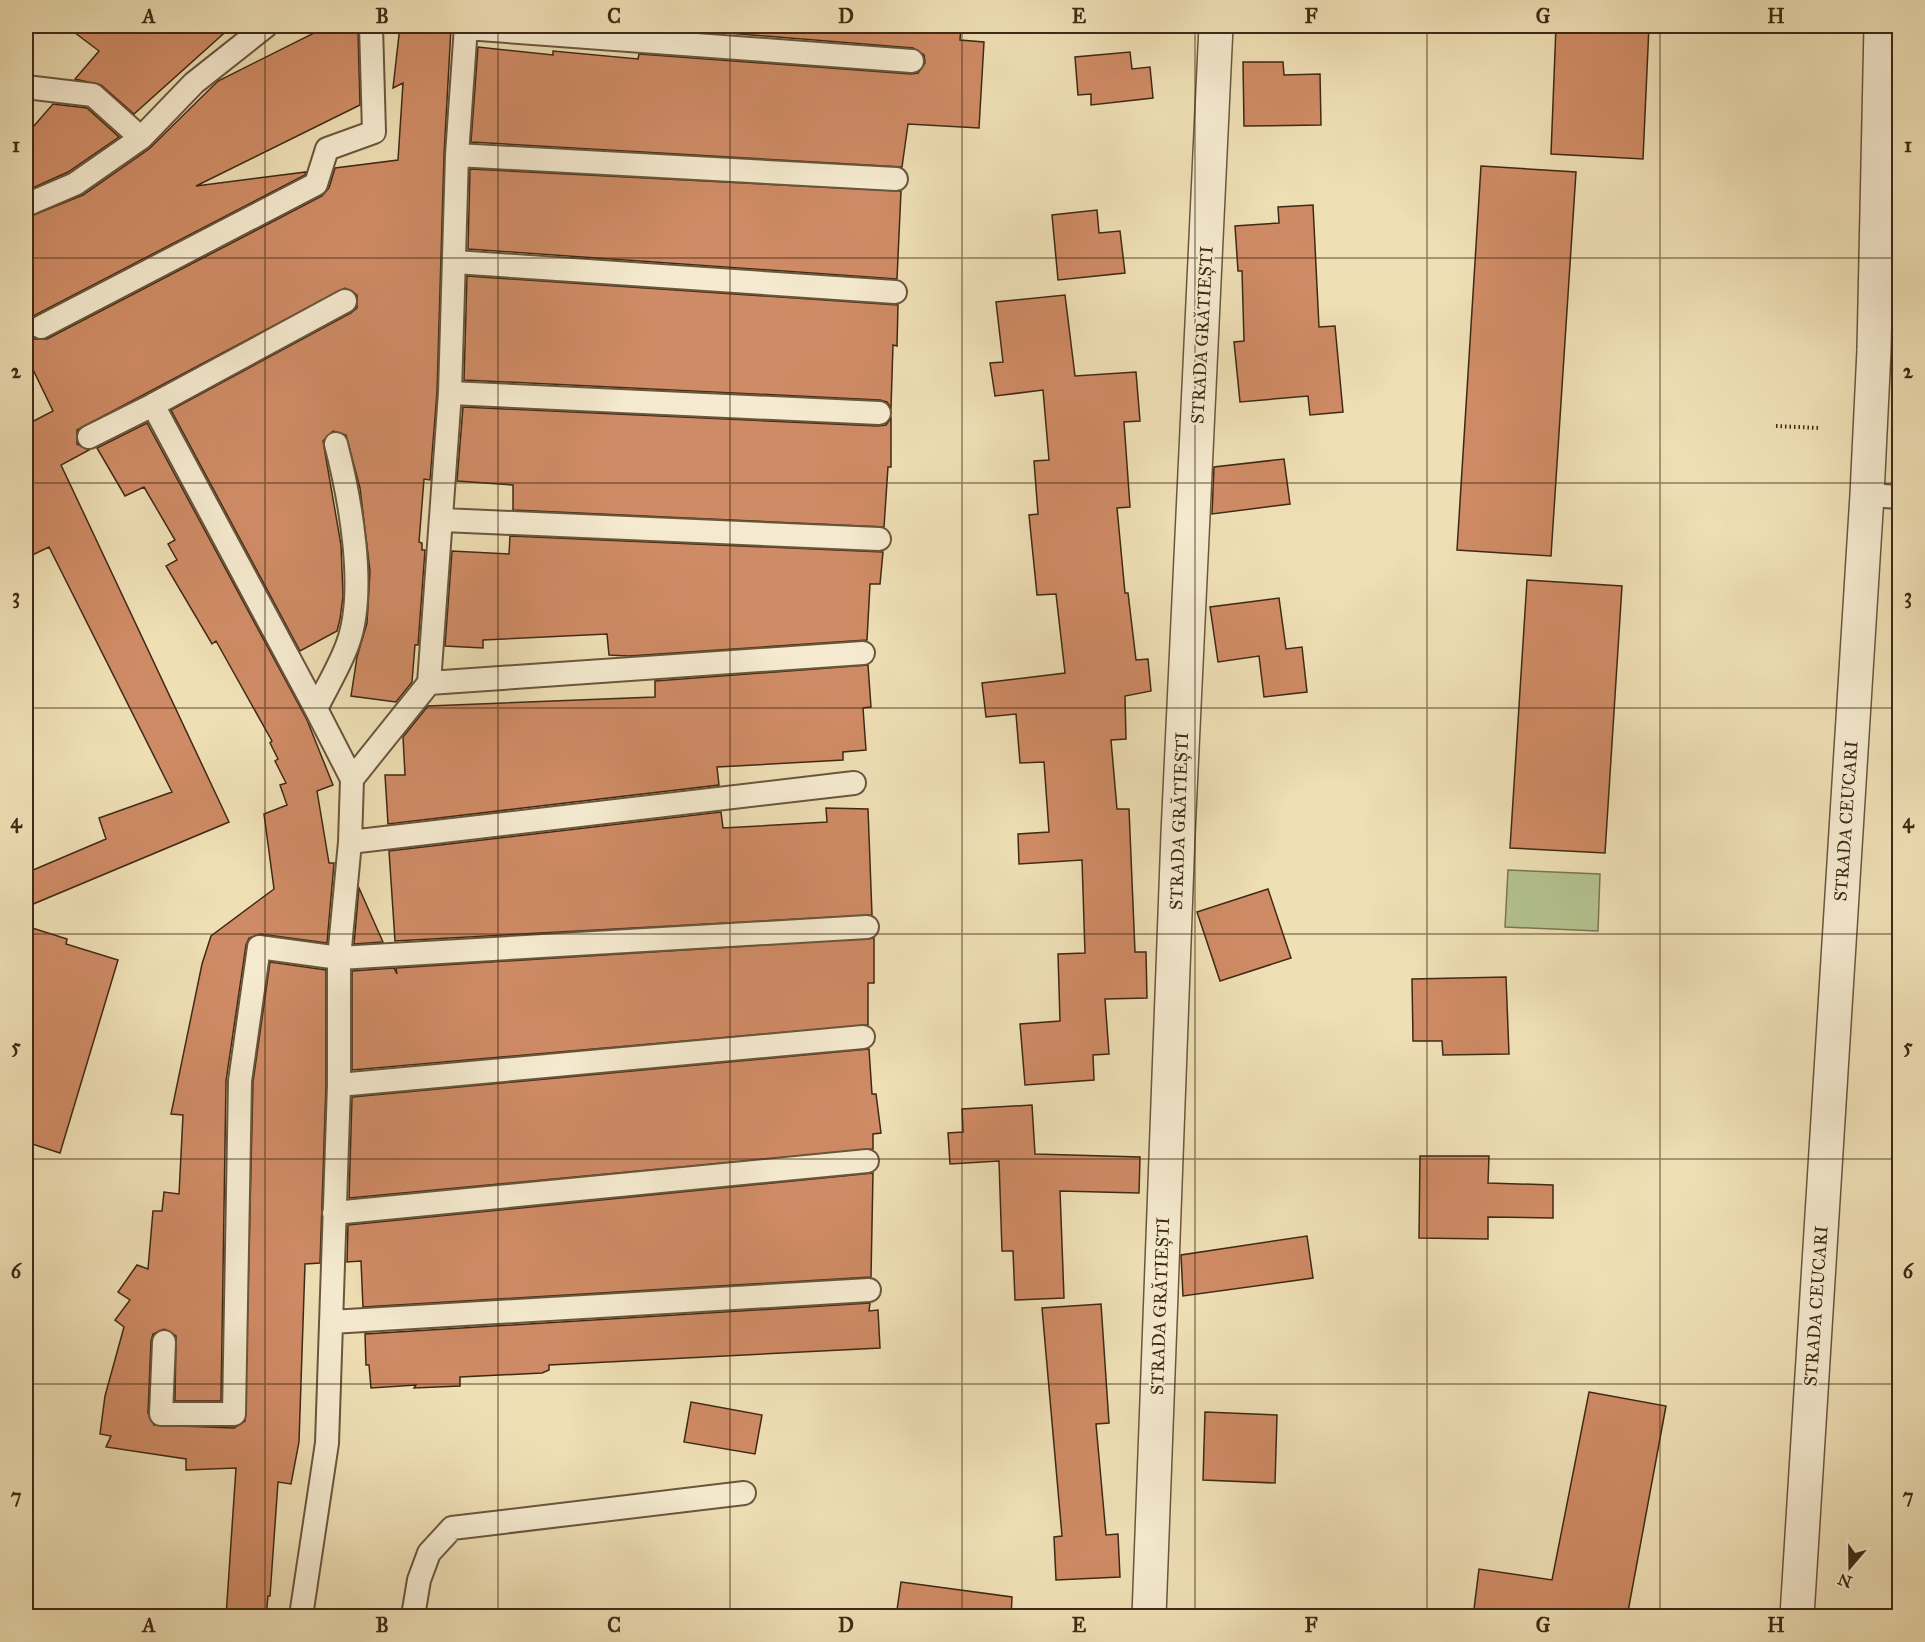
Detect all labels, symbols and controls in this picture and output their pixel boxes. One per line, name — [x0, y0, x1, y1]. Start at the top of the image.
text: A — [140, 4, 156, 28]
text: B — [375, 4, 389, 28]
text: C — [607, 4, 621, 28]
text: D — [838, 4, 854, 28]
text: E — [1072, 4, 1087, 28]
text: F — [1304, 4, 1318, 28]
text: G — [1536, 4, 1551, 28]
text: H — [1767, 4, 1785, 28]
text: 1 — [12, 133, 20, 157]
text: 1 — [1904, 133, 1912, 157]
street label: STRADA GRĂTIEȘTI — [1186, 245, 1218, 425]
text: 2 — [11, 359, 22, 383]
text: 2 — [1903, 359, 1914, 383]
text: 3 — [12, 584, 20, 609]
text: 3 — [1904, 584, 1912, 609]
street label: STRADA GRĂTIEȘTI — [1165, 731, 1193, 910]
street label: STRADA CEUCARI — [1829, 740, 1863, 902]
text: 4 — [10, 809, 22, 834]
text: 4 — [1902, 809, 1914, 834]
text: 5 — [11, 1034, 21, 1058]
text: 5 — [1903, 1034, 1913, 1058]
street label: STRADA GRĂTIEȘTI — [1146, 1216, 1174, 1395]
street label: STRADA CEUCARI — [1799, 1225, 1833, 1387]
text: 6 — [11, 1259, 23, 1283]
text: 6 — [1903, 1259, 1915, 1283]
text: 7 — [11, 1484, 22, 1508]
text: 7 — [1903, 1484, 1914, 1508]
north arrow — [1820, 1537, 1880, 1597]
text: N — [1835, 1569, 1855, 1592]
text: A — [140, 1613, 156, 1637]
text: B — [375, 1613, 389, 1637]
text: C — [607, 1613, 621, 1637]
text: D — [838, 1613, 854, 1637]
text: E — [1072, 1613, 1087, 1637]
text: F — [1304, 1613, 1318, 1637]
text: G — [1536, 1613, 1551, 1637]
text: H — [1767, 1613, 1785, 1637]

